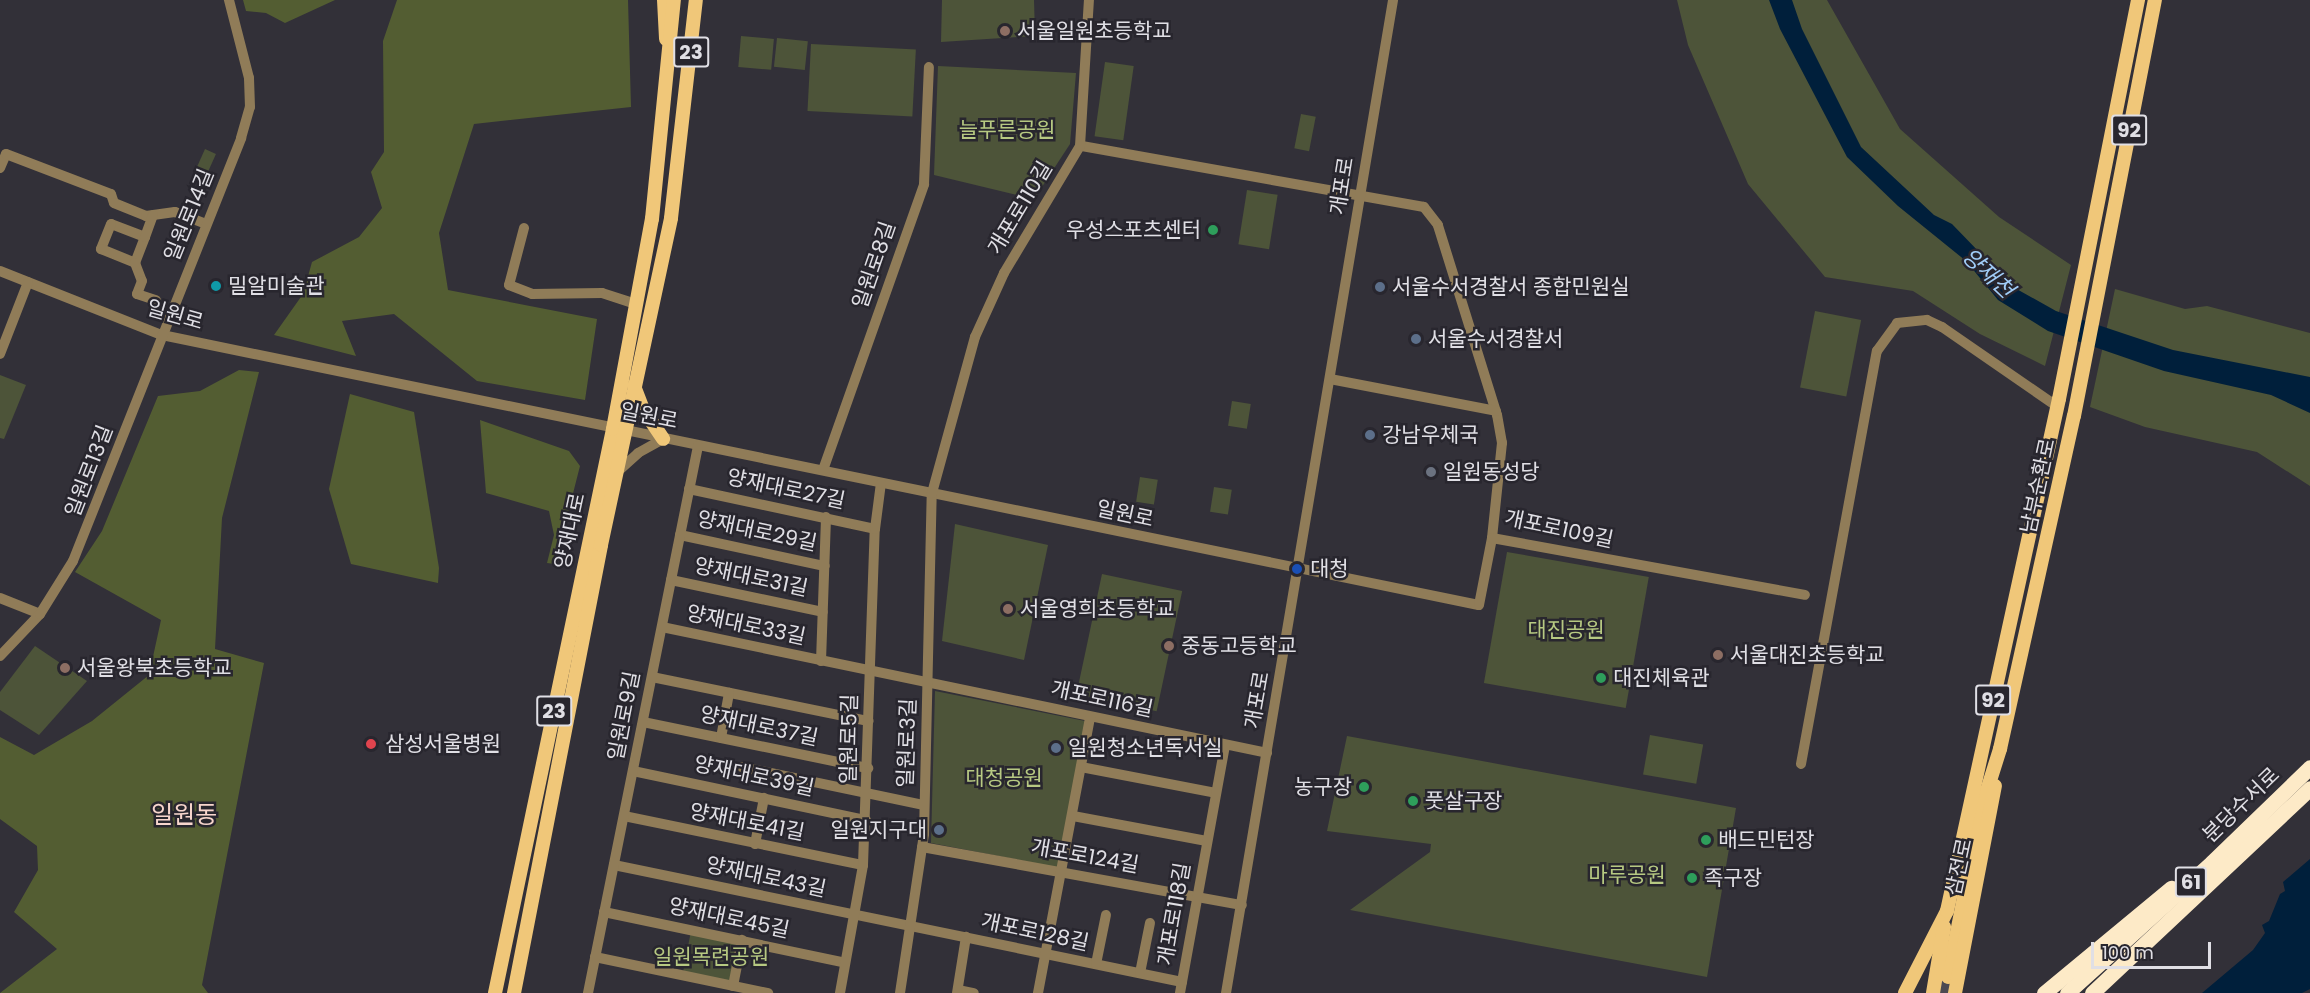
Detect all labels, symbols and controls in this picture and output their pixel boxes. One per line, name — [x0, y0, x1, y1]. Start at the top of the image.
place label: 서울일원초등학교 — [1017, 18, 1172, 44]
marker: 서울일원초등학교 — [998, 24, 1012, 38]
road number: 23 — [673, 35, 709, 69]
road number: 92 — [2111, 113, 2147, 147]
park label: 늘푸른공원 — [959, 117, 1055, 143]
street label: 개포로 — [1325, 155, 1359, 217]
street label: 개포로110길 — [982, 157, 1058, 259]
street label: 일원로14길 — [159, 165, 219, 265]
place label: 우성스포츠센터 — [1066, 217, 1201, 243]
street label: 일원로8길 — [847, 218, 901, 312]
marker: 우성스포츠센터 — [1206, 223, 1220, 237]
water label: 양재천 — [1957, 243, 2019, 303]
place label: 밀알미술관 — [228, 273, 325, 299]
place label: 서울수서경찰서 종합민원실 — [1392, 274, 1629, 300]
marker: 밀알미술관 — [209, 279, 223, 293]
marker: 서울수서경찰서 종합민원실 — [1373, 280, 1387, 294]
street label: 일원로 — [144, 295, 206, 335]
place label: 서울수서경찰서 — [1428, 326, 1563, 352]
marker: 서울수서경찰서 — [1409, 332, 1423, 346]
street label: 일원로 — [618, 398, 680, 434]
street label: 일원로13길 — [60, 422, 118, 520]
place label: 강남우체국 — [1382, 422, 1479, 448]
marker: 강남우체국 — [1363, 428, 1377, 442]
street label: 남부순환로 — [2016, 436, 2060, 536]
place label: 일원동성당 — [1443, 459, 1540, 485]
street label: 양재대로27길 — [725, 464, 847, 514]
marker: 일원동성당 — [1424, 465, 1438, 479]
street label: 양재대로 — [550, 491, 590, 571]
street label: 일원로 — [1094, 496, 1156, 532]
street label: 개포로109길 — [1502, 505, 1616, 553]
street label: 양재대로29길 — [695, 506, 819, 556]
street label: 양재대로31길 — [692, 553, 810, 601]
place label: 대청 — [1310, 556, 1349, 582]
marker: 대청 — [1288, 560, 1306, 578]
place label: 서울영희초등학교 — [1020, 596, 1175, 622]
street label: 양재대로33길 — [684, 600, 808, 650]
marker: 서울영희초등학교 — [1001, 602, 1015, 616]
park label: 대진공원 — [1527, 617, 1605, 643]
place label: 중동고등학교 — [1181, 633, 1297, 659]
marker: 중동고등학교 — [1162, 639, 1176, 653]
place label: 서울대진초등학교 — [1730, 642, 1885, 668]
marker: 서울대진초등학교 — [1711, 648, 1725, 662]
place label: 서울왕북초등학교 — [77, 655, 232, 681]
marker: 서울왕북초등학교 — [58, 661, 72, 675]
place label: 대진체육관 — [1613, 665, 1710, 691]
street label: 일원로9길 — [603, 669, 645, 763]
street label: 개포로 — [1240, 669, 1274, 731]
marker: 대진체육관 — [1594, 671, 1608, 685]
street label: 개포로116길 — [1048, 676, 1156, 722]
road number: 92 — [1975, 683, 2011, 717]
road number: 23 — [536, 694, 572, 728]
street label: 일원로5길 — [836, 694, 862, 784]
street label: 일원로3길 — [893, 698, 921, 788]
street label: 양재대로37길 — [697, 701, 821, 751]
place label: 삼성서울병원 — [385, 731, 501, 757]
marker: 삼성서울병원 — [362, 735, 380, 753]
place label: 일원청소년독서실 — [1068, 735, 1223, 761]
marker: 일원청소년독서실 — [1049, 741, 1063, 755]
street label: 양재대로39길 — [692, 751, 816, 801]
street label: 분당수서로 — [2198, 762, 2284, 848]
park label: 대청공원 — [965, 765, 1043, 791]
place label: 농구장 — [1294, 774, 1352, 800]
marker: 농구장 — [1357, 780, 1371, 794]
place label: 풋살구장 — [1425, 788, 1502, 814]
marker: 풋살구장 — [1406, 794, 1420, 808]
street label: 양재대로41길 — [687, 799, 807, 845]
district label: 일원동 — [151, 801, 217, 829]
place label: 일원지구대 — [830, 817, 927, 843]
marker: 일원지구대 — [932, 823, 946, 837]
place label: 배드민턴장 — [1718, 827, 1815, 853]
marker: 배드민턴장 — [1699, 833, 1713, 847]
street label: 개포로124길 — [1029, 834, 1141, 878]
street label: 삼전로 — [1941, 836, 1977, 898]
street label: 양재대로43길 — [704, 852, 828, 902]
street label: 개포로118길 — [1153, 861, 1195, 967]
park label: 마루공원 — [1588, 862, 1666, 888]
place label: 족구장 — [1704, 865, 1762, 891]
road number: 61 — [2174, 865, 2208, 899]
marker: 족구장 — [1685, 871, 1699, 885]
street label: 양재대로45길 — [666, 893, 792, 943]
street label: 개포로128길 — [979, 908, 1091, 956]
scale bar — [2094, 930, 2214, 968]
text: 100 m — [2102, 940, 2154, 965]
park label: 일원목련공원 — [653, 944, 769, 970]

